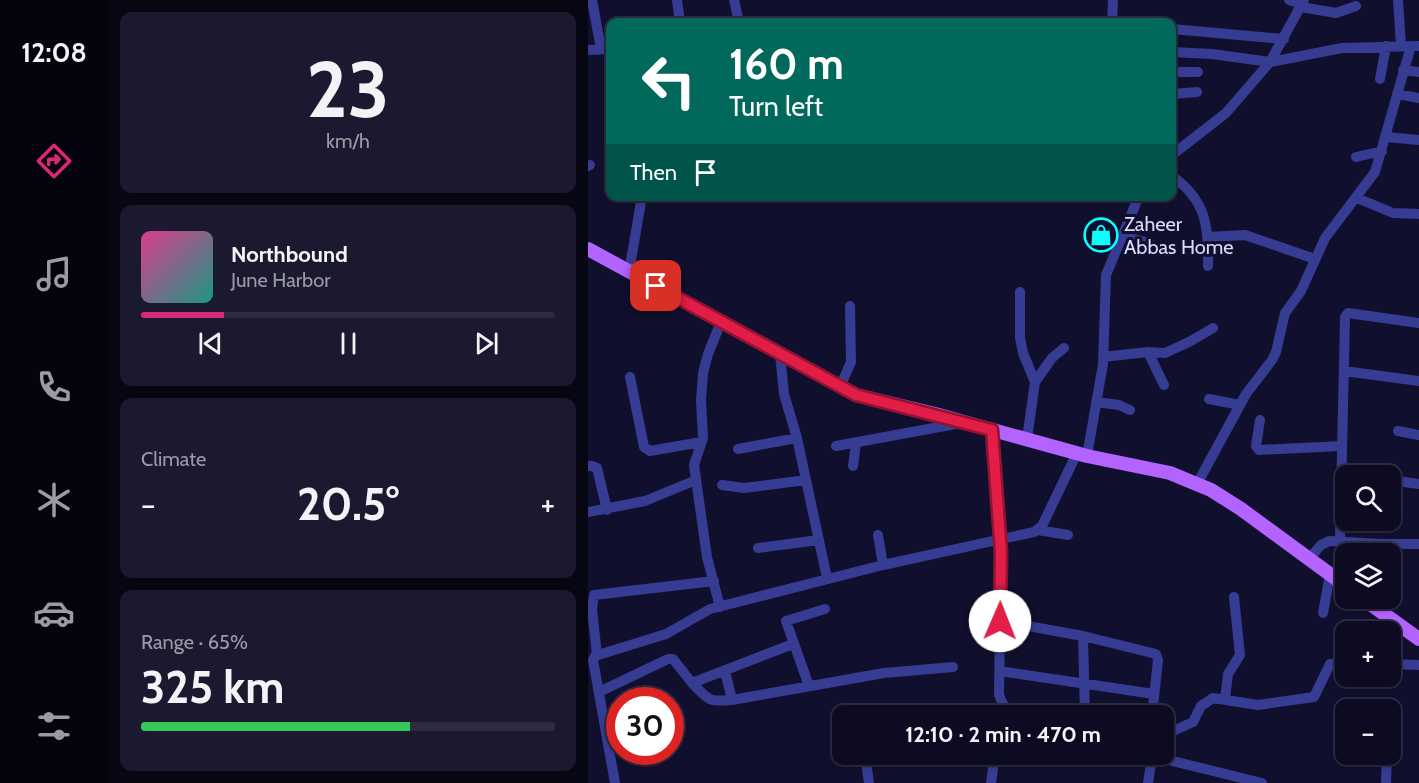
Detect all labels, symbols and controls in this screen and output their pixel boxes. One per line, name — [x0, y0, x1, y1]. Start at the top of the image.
text: 12:08 — [21, 36, 87, 69]
text: 160 m — [729, 38, 844, 90]
text: 23 — [306, 42, 390, 137]
icon: left — [630, 42, 708, 120]
text: Turn left — [729, 90, 823, 123]
text: km/h — [326, 129, 370, 153]
icon: directions — [33, 140, 75, 182]
icon: arrive — [689, 156, 722, 189]
text: Then — [630, 159, 677, 186]
place label: Zaheer Abbas Home — [1124, 212, 1234, 259]
shop icon: Zaheer Abbas Home — [1083, 217, 1119, 253]
text: Northbound — [231, 241, 348, 268]
icon: music — [33, 253, 75, 295]
pin — [630, 260, 681, 311]
text: June Harbor — [231, 268, 331, 292]
icon: arrive — [639, 269, 672, 302]
icon: previous — [194, 327, 227, 360]
icon: pause — [332, 327, 365, 360]
icon: next — [470, 327, 503, 360]
icon: phone — [33, 366, 75, 408]
text: Climate — [141, 447, 206, 471]
map controls — [1335, 465, 1401, 765]
button: search — [1335, 465, 1401, 531]
text: 20.5° — [297, 477, 399, 531]
icon: climate — [33, 479, 75, 521]
text: − — [141, 484, 156, 524]
text: + — [540, 484, 555, 524]
button: layers — [1335, 543, 1401, 609]
position arrow — [968, 589, 1032, 653]
icon: car — [33, 592, 75, 634]
button: + — [1335, 621, 1401, 687]
text: Range · 65% — [141, 630, 248, 654]
text: 325 km — [141, 660, 284, 714]
speed limit sign: 30 — [606, 687, 684, 765]
button: − — [1335, 699, 1401, 765]
icon: filters — [33, 705, 75, 747]
text: 12:10 · 2 min · 470 m — [905, 721, 1101, 748]

